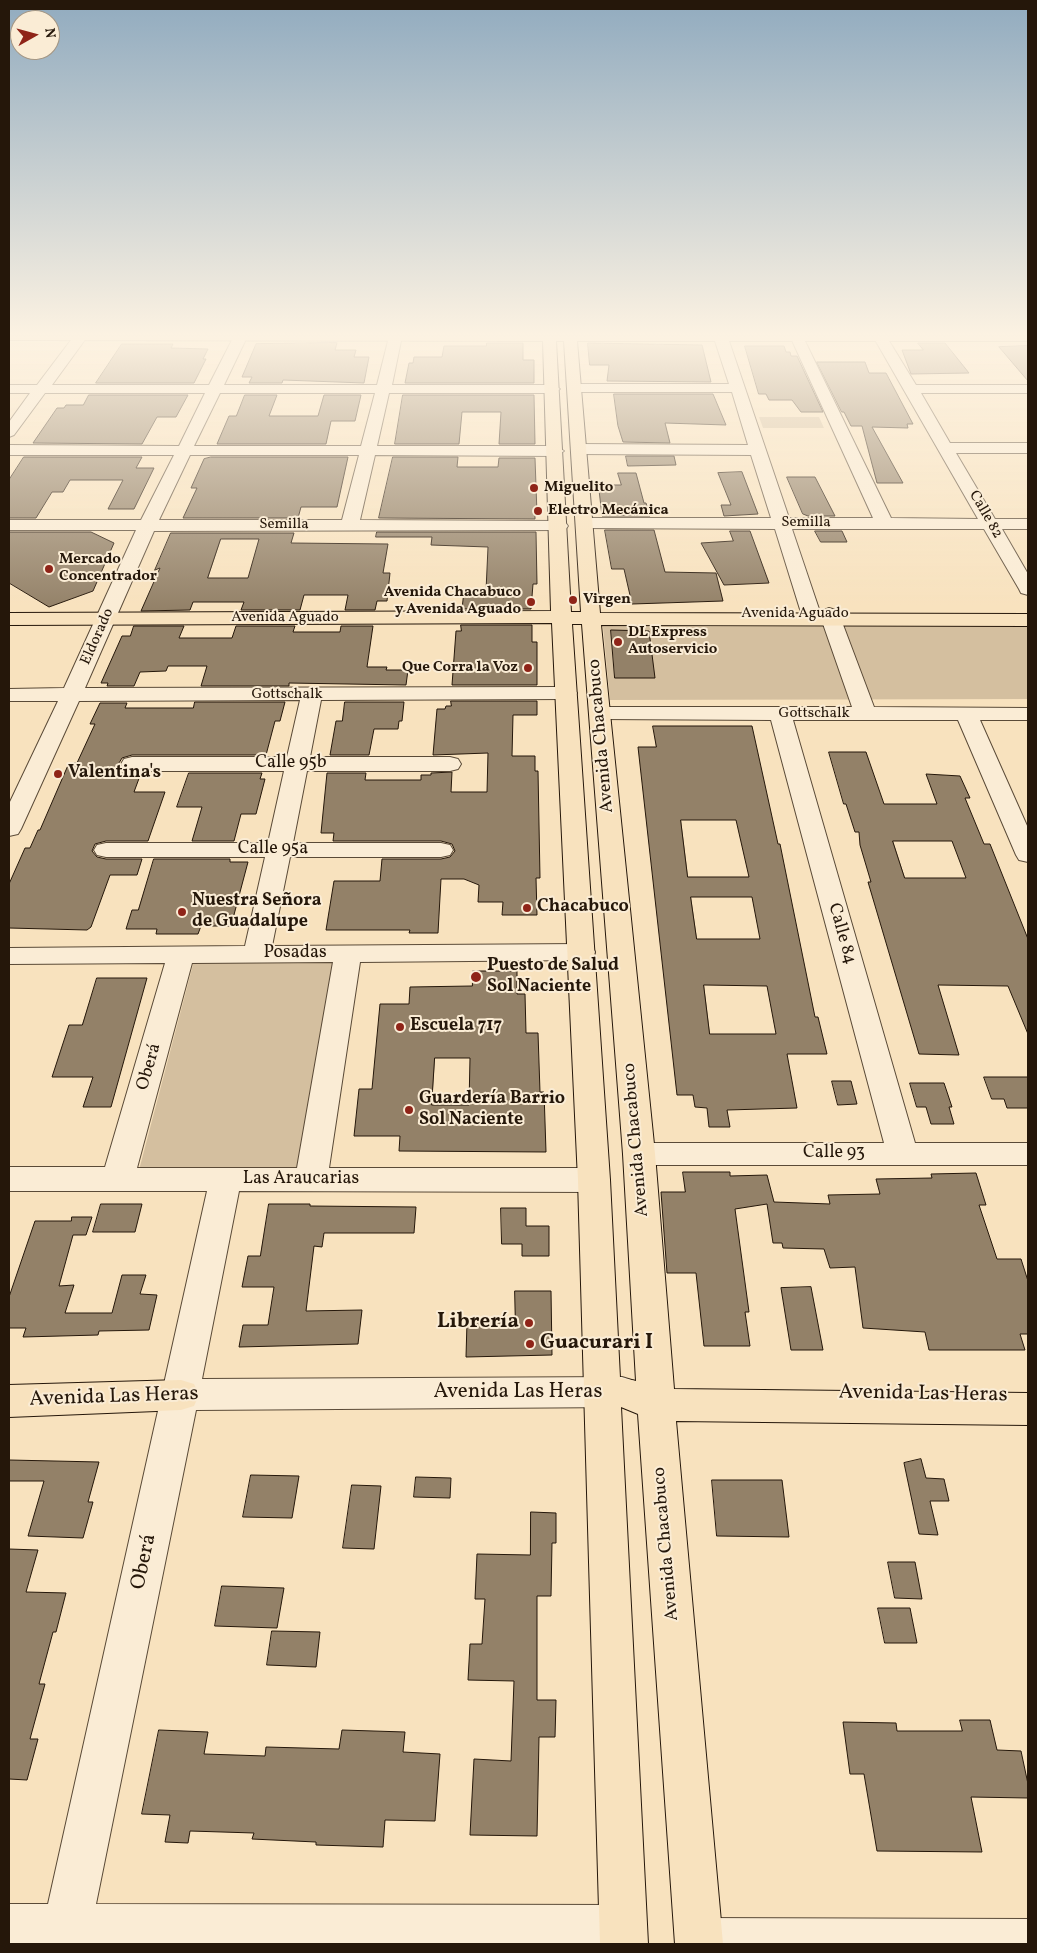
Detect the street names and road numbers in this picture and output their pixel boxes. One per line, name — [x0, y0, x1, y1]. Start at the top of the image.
street label: Calle 82 — [964, 488, 1006, 542]
street label: Semilla — [781, 514, 831, 532]
street label: Semilla — [259, 516, 309, 534]
street label: Avenida Aguado — [741, 605, 849, 623]
street label: Eldorado — [78, 606, 118, 668]
street label: Avenida Aguado — [231, 609, 339, 627]
street label: Avenida Chacabuco — [585, 658, 619, 814]
street label: Gottschalk — [251, 686, 323, 704]
street label: Gottschalk — [778, 705, 850, 723]
street label: Calle 95b — [255, 753, 327, 775]
street label: Calle 95a — [238, 839, 308, 861]
street label: Calle 84 — [822, 901, 860, 967]
street label: Posadas — [263, 943, 327, 965]
street label: Oberá — [133, 1041, 167, 1093]
street label: Avenida Chacabuco — [620, 1062, 654, 1218]
street label: Calle 93 — [803, 1143, 865, 1165]
street label: Las Araucarias — [243, 1169, 359, 1191]
street label: Avenida Las Heras — [433, 1380, 603, 1406]
street label: Avenida Las Heras — [838, 1381, 1008, 1409]
street label: Avenida Las Heras — [29, 1382, 199, 1414]
street label: Avenida Chacabuco — [650, 1466, 684, 1622]
street label: Oberá — [127, 1532, 163, 1592]

